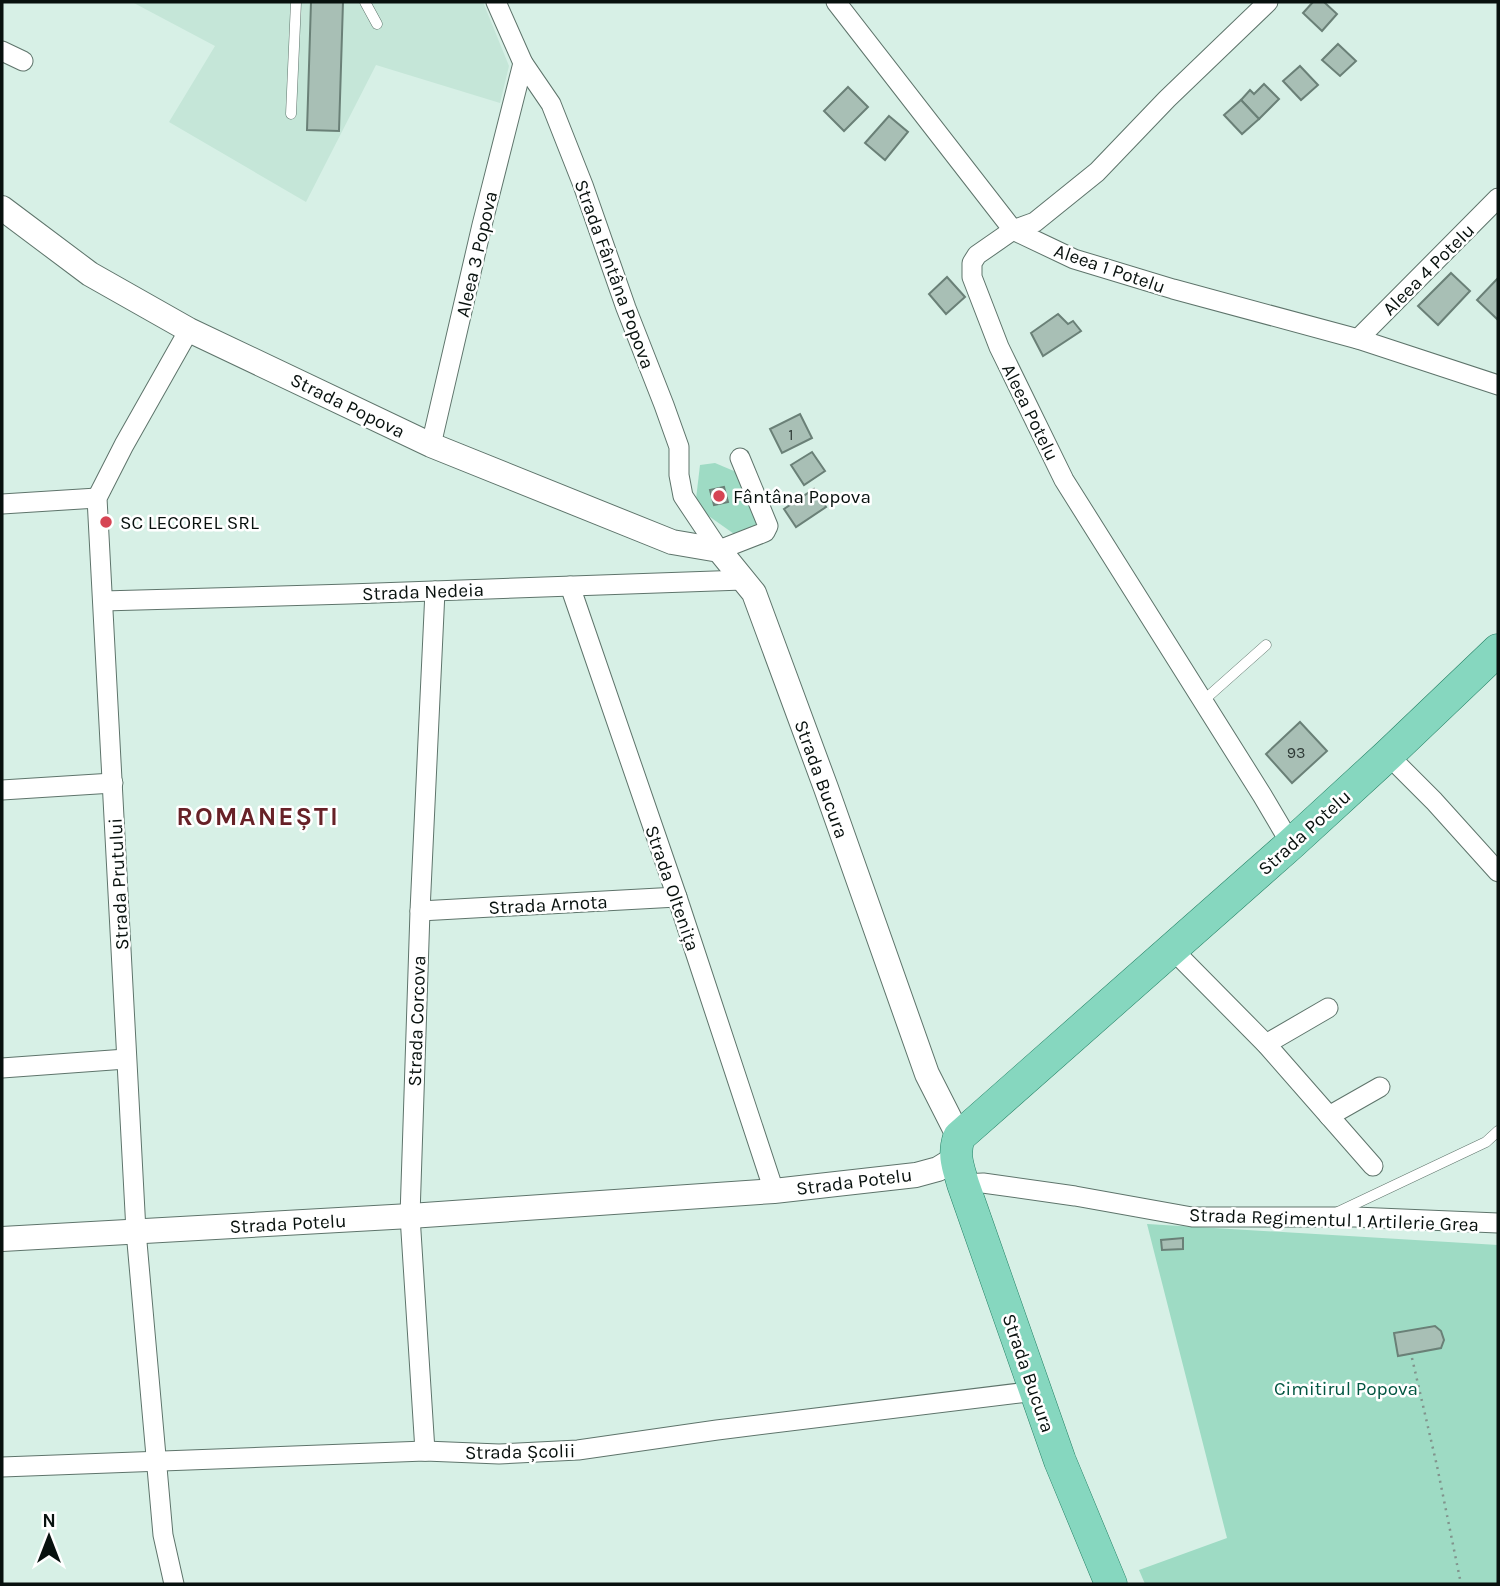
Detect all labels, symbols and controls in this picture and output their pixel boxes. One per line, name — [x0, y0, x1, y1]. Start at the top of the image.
street label: Strada Fântâna Popova — [570, 177, 659, 372]
street label: Aleea 3 Popova — [452, 189, 502, 319]
street label: Aleea 4 Potelu — [1378, 219, 1479, 320]
street label: Aleea 1 Potelu — [1051, 240, 1168, 298]
street label: Aleea Potelu — [997, 360, 1063, 465]
street label: Strada Popova — [287, 369, 408, 443]
house number: 1 — [788, 425, 794, 444]
place label: Fântâna Popova — [733, 486, 871, 508]
marker: Fântâna Popova — [711, 488, 727, 504]
place label: SC LECOREL SRL — [120, 512, 259, 534]
marker: SC LECOREL SRL — [98, 514, 114, 530]
street label: Strada Nedeia — [362, 579, 484, 605]
street label: Strada Bucura — [789, 717, 853, 841]
house number: 93 — [1287, 743, 1305, 762]
street label: Strada Potelu — [1254, 785, 1355, 880]
district label: ROMANEȘTI — [176, 801, 340, 832]
street label: Strada Prutului — [105, 817, 133, 951]
street label: Strada Oltenița — [640, 823, 704, 954]
street label: Strada Arnota — [488, 891, 608, 919]
street label: Strada Corcova — [404, 955, 430, 1087]
street label: Strada Potelu — [795, 1164, 913, 1200]
street label: Strada Regimentul 1 Artilerie Grea — [1189, 1204, 1479, 1236]
street label: Strada Potelu — [229, 1210, 347, 1238]
street label: Strada Bucura — [997, 1311, 1059, 1436]
park label: Cimitirul Popova — [1274, 1378, 1418, 1400]
street label: Strada Școlii — [465, 1440, 575, 1464]
north arrow — [14, 1502, 84, 1572]
text: N — [42, 1510, 56, 1532]

